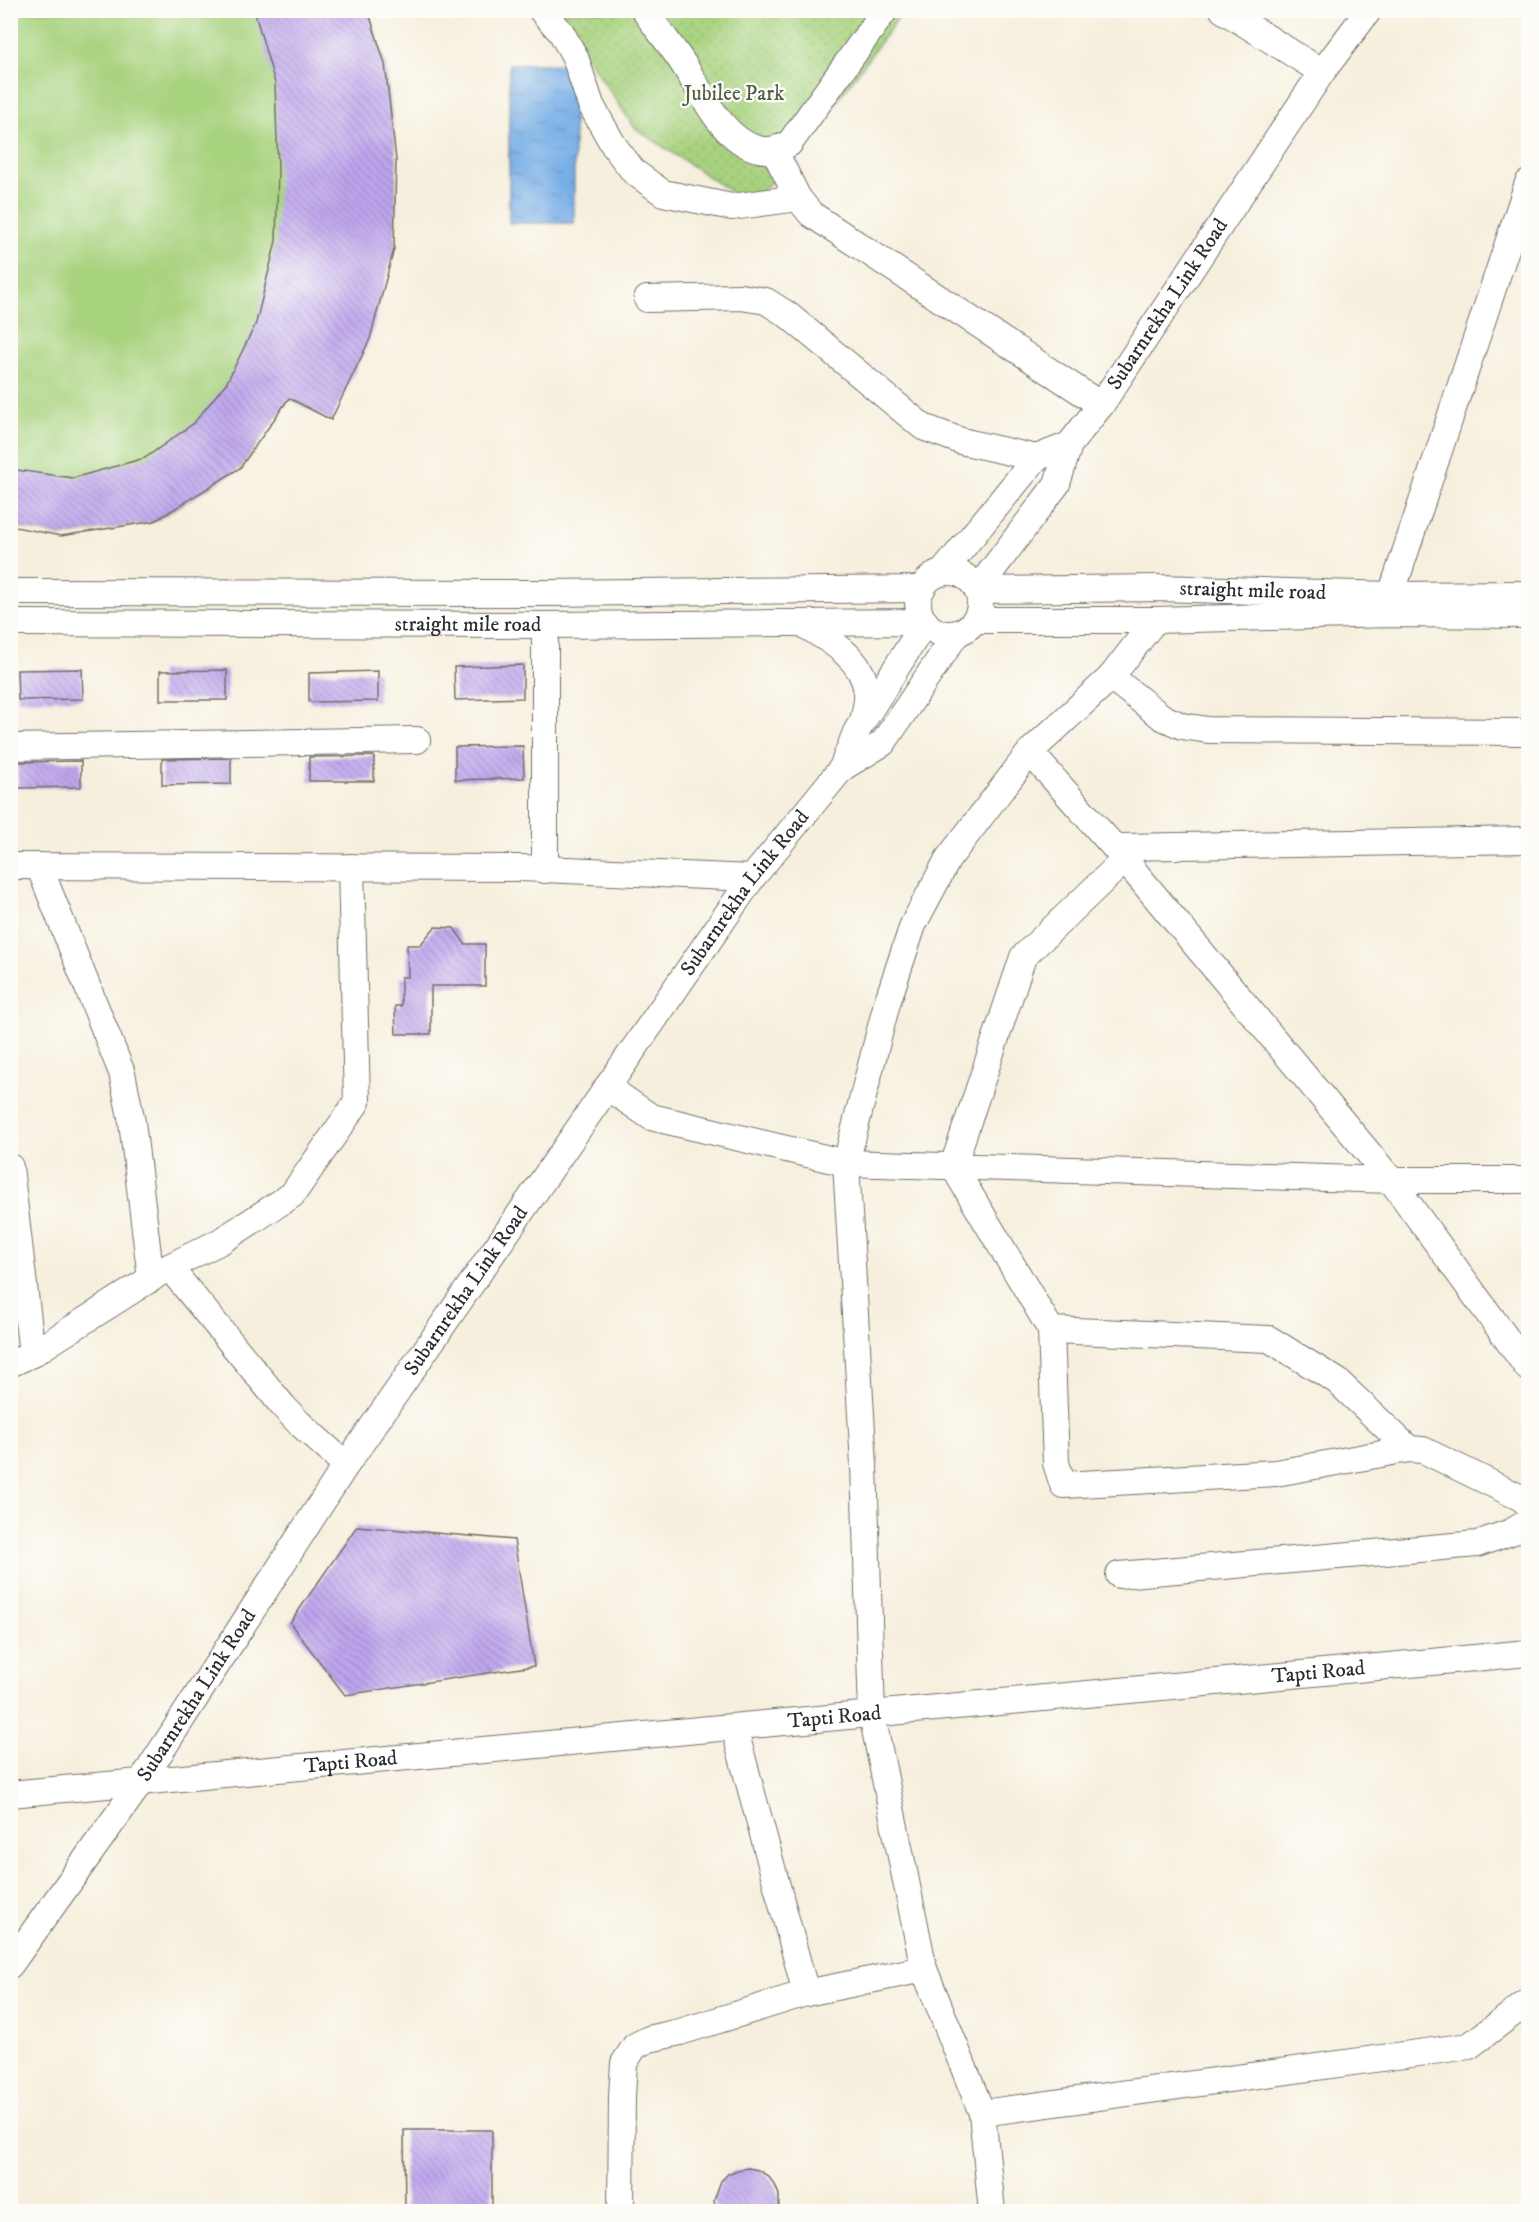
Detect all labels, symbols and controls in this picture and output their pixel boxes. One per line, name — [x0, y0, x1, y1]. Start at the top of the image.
park label: Jubilee Park — [682, 81, 785, 107]
street label: Subarnrekha Link Road — [1102, 213, 1234, 395]
street label: straight mile road — [1179, 576, 1327, 606]
street label: straight mile road — [395, 611, 542, 638]
street label: Subarnrekha Link Road — [675, 805, 815, 981]
street label: Subarnrekha Link Road — [399, 1201, 534, 1381]
street label: Subarnrekha Link Road — [132, 1604, 262, 1787]
street label: Tapti Road — [1271, 1655, 1367, 1690]
street label: Tapti Road — [787, 1700, 883, 1735]
street label: Tapti Road — [303, 1745, 399, 1780]

